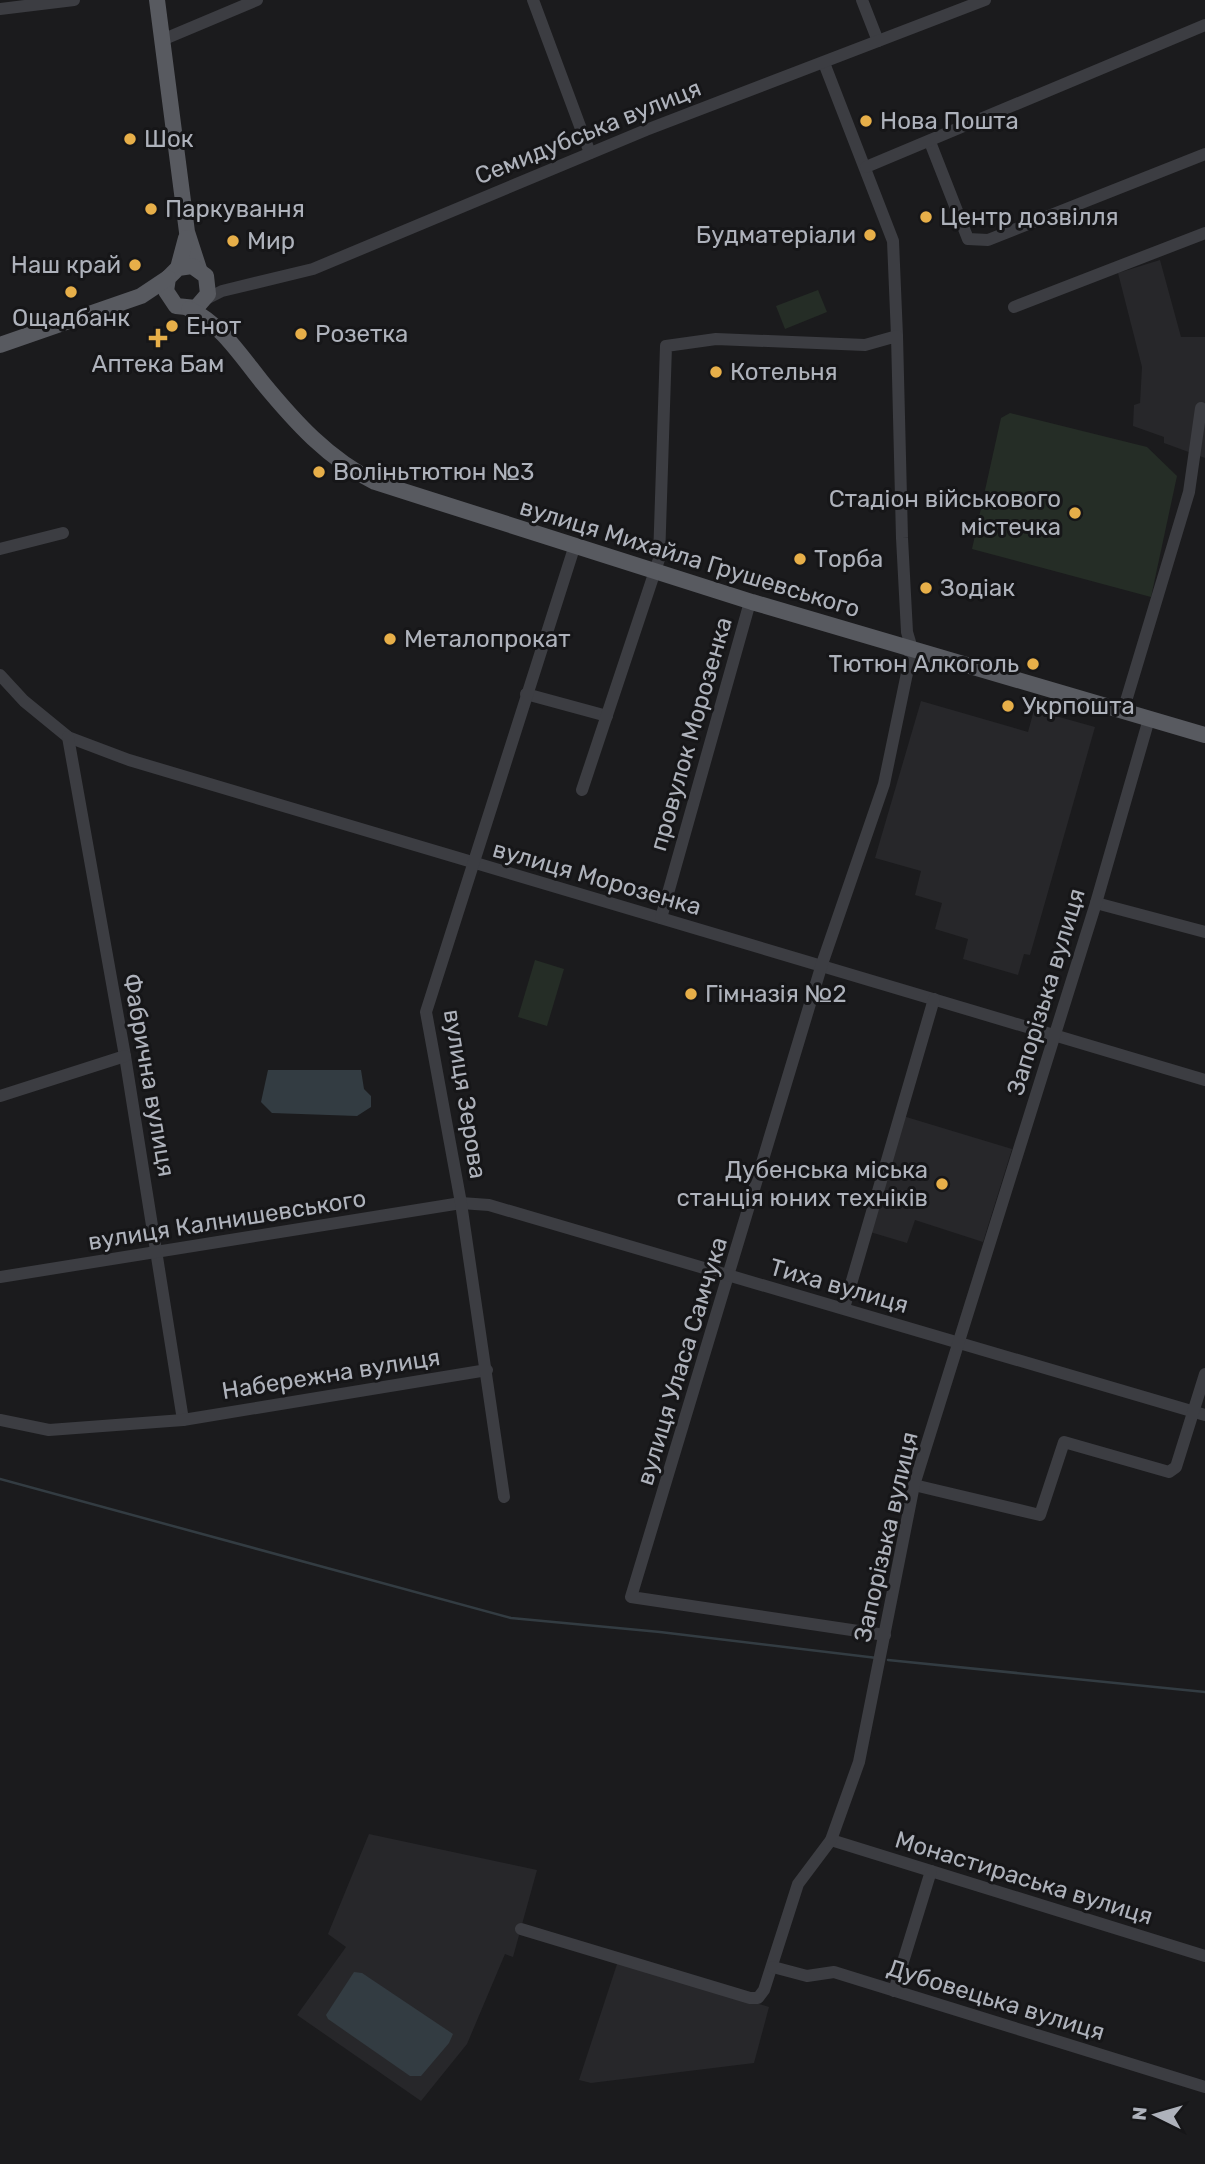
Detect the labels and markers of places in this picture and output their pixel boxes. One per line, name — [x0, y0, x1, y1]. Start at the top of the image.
place label: Нова Пошта — [880, 107, 1019, 135]
marker: Нова Пошта — [858, 113, 874, 129]
place label: Шок — [144, 125, 194, 153]
marker: Шок — [122, 131, 138, 147]
place label: Паркування — [165, 195, 305, 223]
marker: Паркування — [143, 201, 159, 217]
place label: Центр дозвілля — [940, 203, 1119, 231]
marker: Центр дозвілля — [918, 209, 934, 225]
place label: Будматеріали — [696, 221, 856, 249]
place label: Мир — [247, 227, 295, 255]
marker: Будматеріали — [862, 227, 878, 243]
marker: Мир — [225, 233, 241, 249]
place label: Наш край — [11, 251, 121, 279]
marker: Наш край — [127, 257, 143, 273]
marker: Ощадбанк — [63, 284, 79, 300]
place label: Ощадбанк — [12, 304, 130, 332]
place label: Енот — [186, 312, 241, 340]
marker: Енот — [164, 318, 180, 334]
place label: Розетка — [315, 320, 408, 348]
marker: Розетка — [293, 326, 309, 342]
marker: Аптека Бам — [150, 330, 166, 346]
place label: Аптека Бам — [92, 350, 224, 378]
place label: Котельня — [730, 358, 838, 386]
marker: Котельня — [708, 364, 724, 380]
place label: Воліньтютюн №3 — [333, 458, 534, 486]
marker: Воліньтютюн №3 — [311, 464, 327, 480]
place label: Стадіон військового містечка — [829, 485, 1061, 541]
marker: Стадіон військового містечка — [1067, 505, 1083, 521]
place label: Торба — [814, 545, 883, 573]
marker: Торба — [792, 551, 808, 567]
place label: Зодіак — [940, 574, 1015, 602]
marker: Зодіак — [918, 580, 934, 596]
place label: Металопрокат — [404, 625, 570, 653]
marker: Металопрокат — [382, 631, 398, 647]
place label: Тютюн Алкоголь — [828, 650, 1019, 678]
marker: Тютюн Алкоголь — [1025, 656, 1041, 672]
place label: Укрпошта — [1022, 692, 1135, 720]
marker: Укрпошта — [1000, 698, 1016, 714]
place label: Гімназія №2 — [705, 980, 846, 1008]
marker: Гімназія №2 — [683, 986, 699, 1002]
place label: Дубенська міська станція юних техніків — [677, 1156, 928, 1212]
marker: Дубенська міська станція юних техніків — [934, 1176, 950, 1192]

